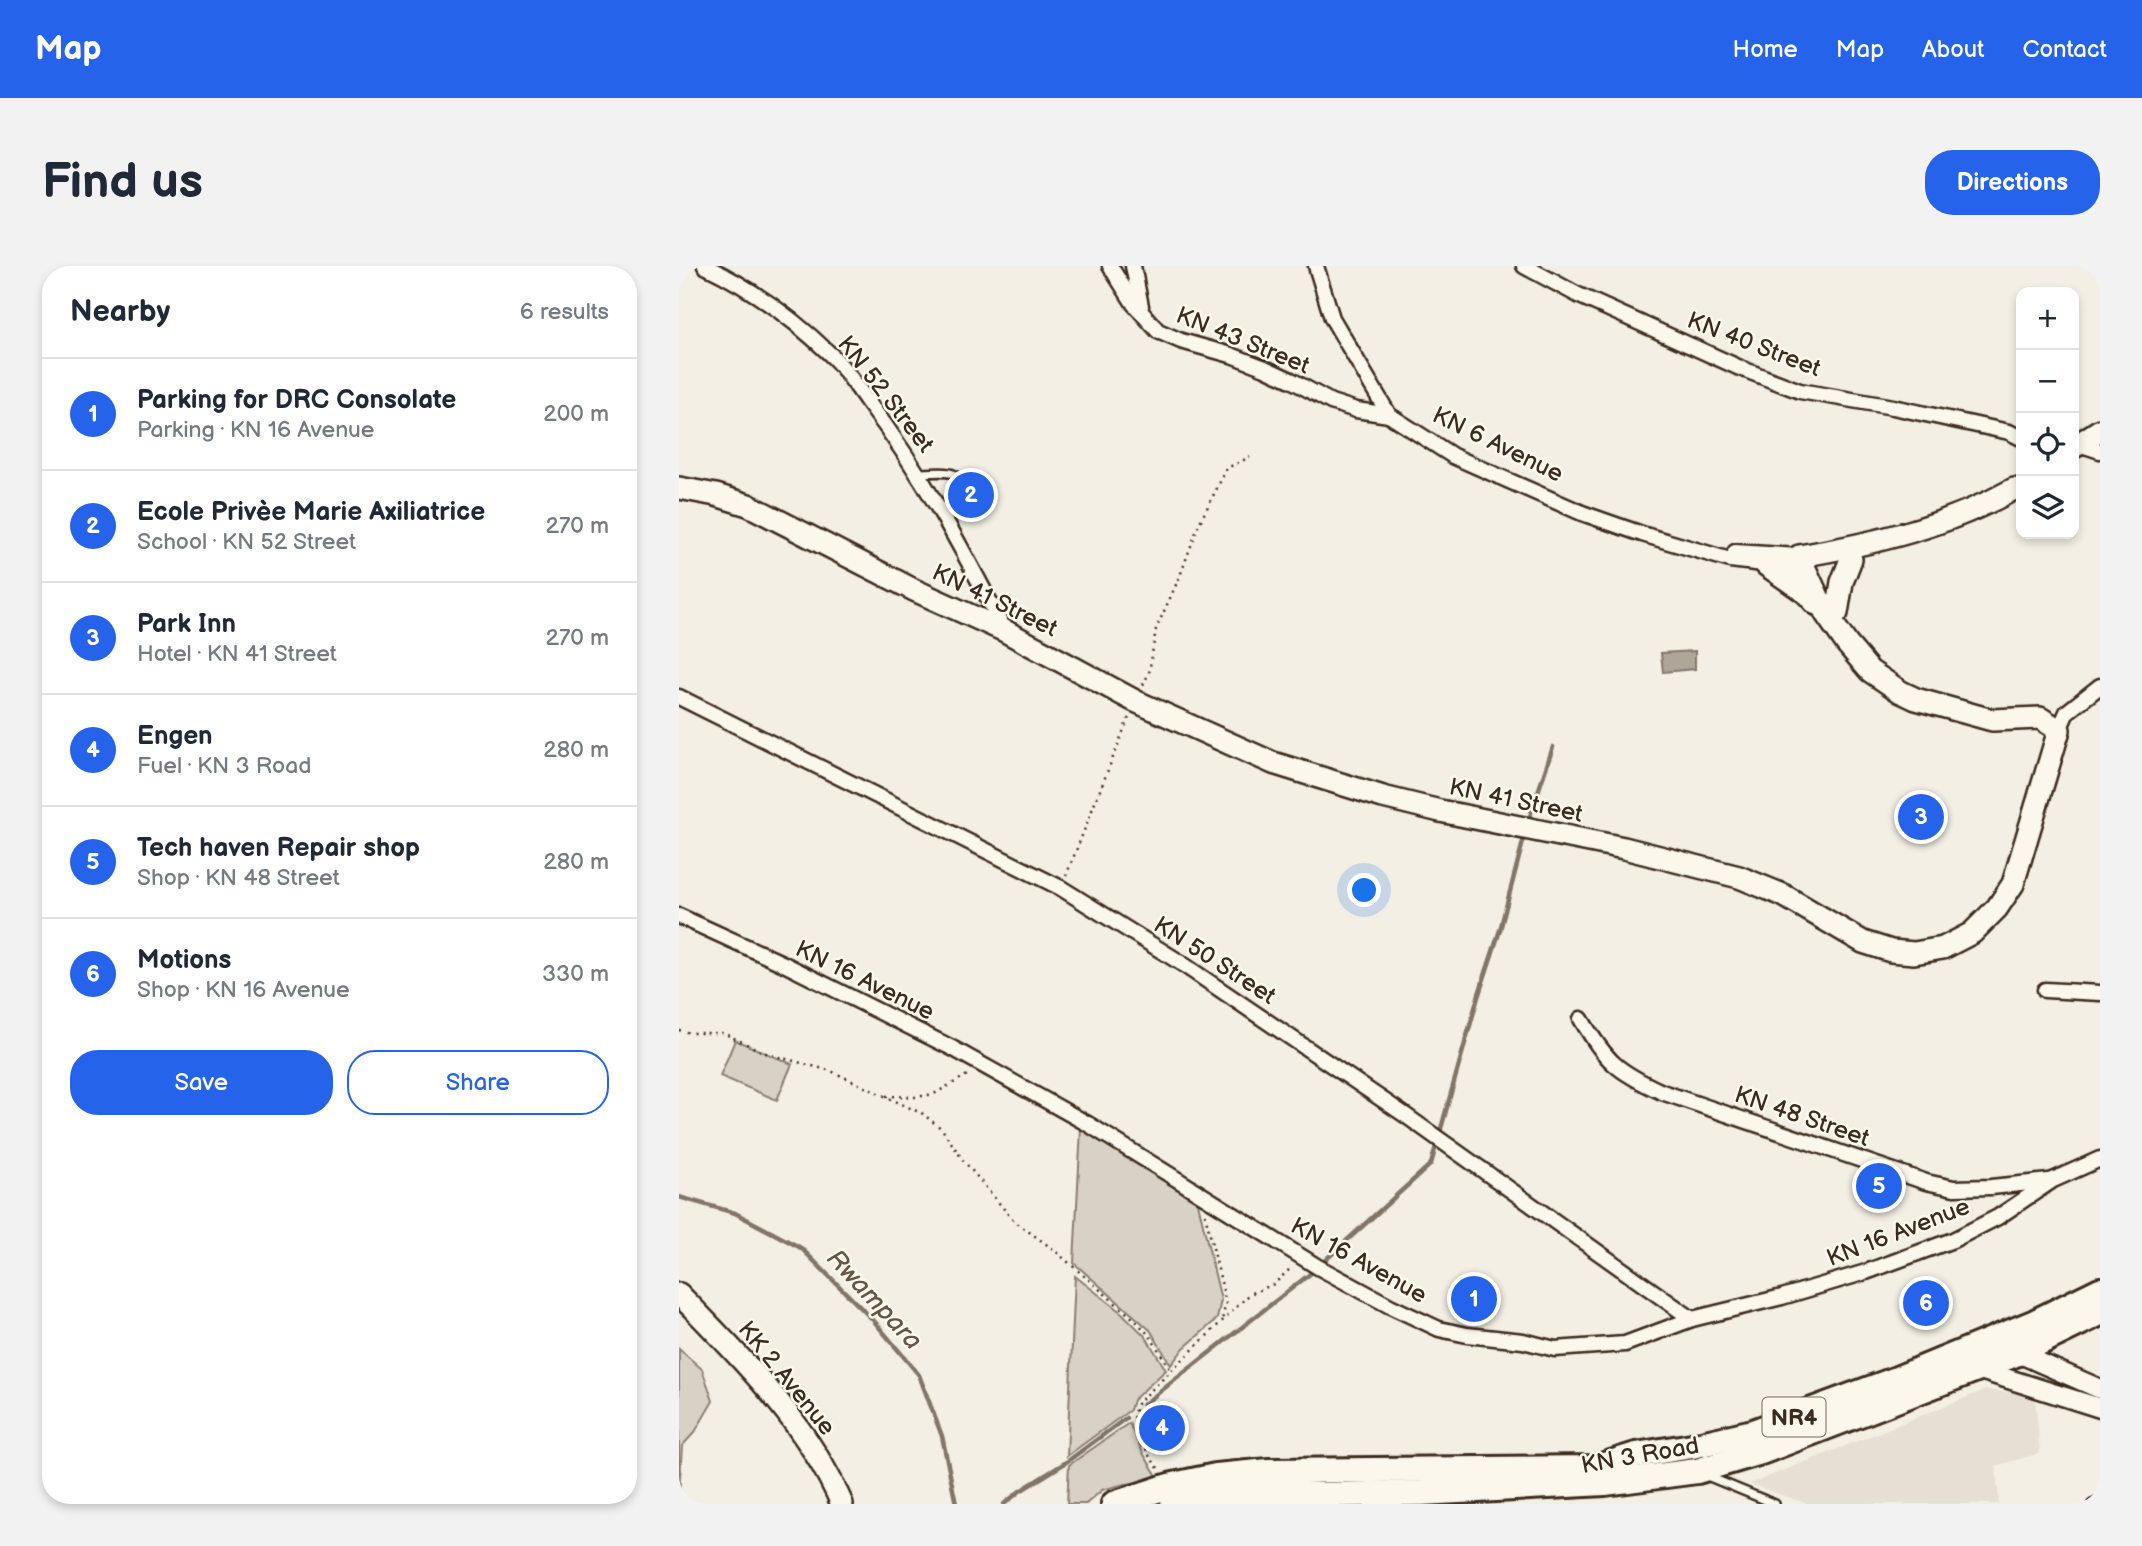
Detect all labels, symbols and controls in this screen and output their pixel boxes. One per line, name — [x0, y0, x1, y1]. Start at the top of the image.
text: Map — [35, 29, 101, 69]
text: Home — [1733, 35, 1798, 64]
text: Map — [1836, 35, 1884, 64]
text: About — [1922, 35, 1984, 64]
text: Contact — [2022, 35, 2107, 64]
button: Directions — [1925, 150, 2100, 215]
text: Find us — [42, 153, 203, 212]
map controls — [2016, 287, 2079, 539]
button: + — [2016, 287, 2079, 350]
text: Nearby — [70, 294, 170, 330]
text: 6 results — [520, 298, 609, 326]
street label: KN 43 Street — [1172, 301, 1314, 381]
street label: KN 40 Street — [1683, 306, 1825, 383]
street label: KN 52 Street — [831, 330, 940, 459]
button: − — [2016, 350, 2079, 413]
text: Parking for DRC Consolate — [137, 385, 456, 416]
text: 1 — [88, 400, 98, 428]
text: 200 m — [543, 400, 609, 428]
street label: KN 6 Avenue — [1428, 400, 1568, 489]
button: locate — [2016, 413, 2079, 476]
text: Parking · KN 16 Avenue — [137, 416, 374, 444]
pin: 2 — [948, 469, 994, 521]
button: layers — [2016, 476, 2079, 539]
text: Ecole Privèe Marie Axiliatrice — [137, 497, 485, 528]
text: 2 — [86, 512, 100, 540]
text: 270 m — [545, 512, 609, 540]
text: School · KN 52 Street — [137, 528, 356, 556]
street label: KN 41 Street — [927, 558, 1063, 644]
text: Park Inn — [137, 609, 236, 640]
text: 3 — [86, 624, 100, 652]
text: 270 m — [545, 624, 609, 652]
text: Hotel · KN 41 Street — [137, 640, 337, 668]
text: Engen — [137, 721, 213, 752]
text: 4 — [86, 736, 100, 764]
text: 280 m — [543, 736, 609, 764]
text: Fuel · KN 3 Road — [137, 752, 311, 780]
street label: KN 41 Street — [1446, 772, 1586, 829]
pin: 3 — [1898, 791, 1944, 843]
text: Tech haven Repair shop — [137, 833, 420, 864]
text: 5 — [86, 848, 100, 876]
text: 280 m — [543, 848, 609, 876]
text: Shop · KN 48 Street — [137, 864, 340, 892]
your location — [1347, 873, 1381, 907]
street label: KN 50 Street — [1148, 910, 1282, 1011]
street label: KN 16 Avenue — [791, 934, 939, 1027]
text: Motions — [137, 945, 231, 976]
text: 6 — [86, 960, 100, 988]
text: 330 m — [542, 960, 609, 988]
text: Shop · KN 16 Avenue — [137, 976, 350, 1004]
button: Save — [70, 1050, 333, 1115]
button: Share — [347, 1050, 609, 1115]
street label: KN 48 Street — [1731, 1080, 1874, 1153]
pin: 5 — [1856, 1160, 1902, 1212]
street label: KN 16 Avenue — [1823, 1192, 1974, 1273]
street label: KN 16 Avenue — [1286, 1211, 1432, 1310]
water label: Rwampara — [820, 1243, 928, 1357]
pin: 1 — [1451, 1273, 1497, 1325]
pin: 6 — [1903, 1277, 1949, 1329]
street label: KK 2 Avenue — [732, 1315, 841, 1441]
road number: NR4 — [1763, 1398, 1825, 1436]
pin: 4 — [1139, 1402, 1185, 1454]
street label: KN 3 Road — [1579, 1431, 1701, 1480]

